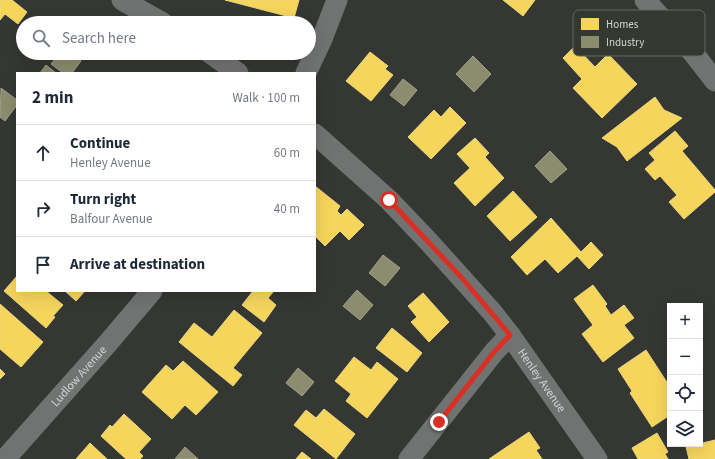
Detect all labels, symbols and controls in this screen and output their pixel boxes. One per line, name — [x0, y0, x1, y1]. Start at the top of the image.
legend — [573, 10, 705, 56]
search box — [16, 16, 316, 60]
text: Homes — [606, 17, 639, 32]
icon: search — [30, 27, 52, 49]
text: Search here — [62, 28, 136, 49]
text: Industry — [606, 35, 644, 50]
text: 2 min — [32, 86, 73, 110]
text: Walk · 100 m — [232, 89, 300, 107]
text: Continue — [70, 133, 130, 154]
icon: ahead — [32, 142, 54, 164]
text: 60 m — [274, 144, 300, 162]
text: Henley Avenue — [70, 154, 151, 172]
text: Turn right — [70, 189, 136, 210]
route start — [380, 191, 398, 209]
icon: right — [32, 198, 54, 220]
text: 40 m — [274, 200, 300, 218]
text: Balfour Avenue — [70, 210, 152, 228]
icon: arrive — [32, 254, 54, 276]
text: Arrive at destination — [70, 254, 205, 275]
map controls — [667, 303, 703, 447]
button: + — [667, 303, 703, 339]
button: − — [667, 339, 703, 375]
street label: Ludlow Avenue — [47, 342, 110, 410]
street label: Henley Avenue — [514, 345, 570, 416]
button: locate — [667, 375, 703, 411]
button: layers — [667, 411, 703, 447]
route end — [430, 413, 448, 431]

